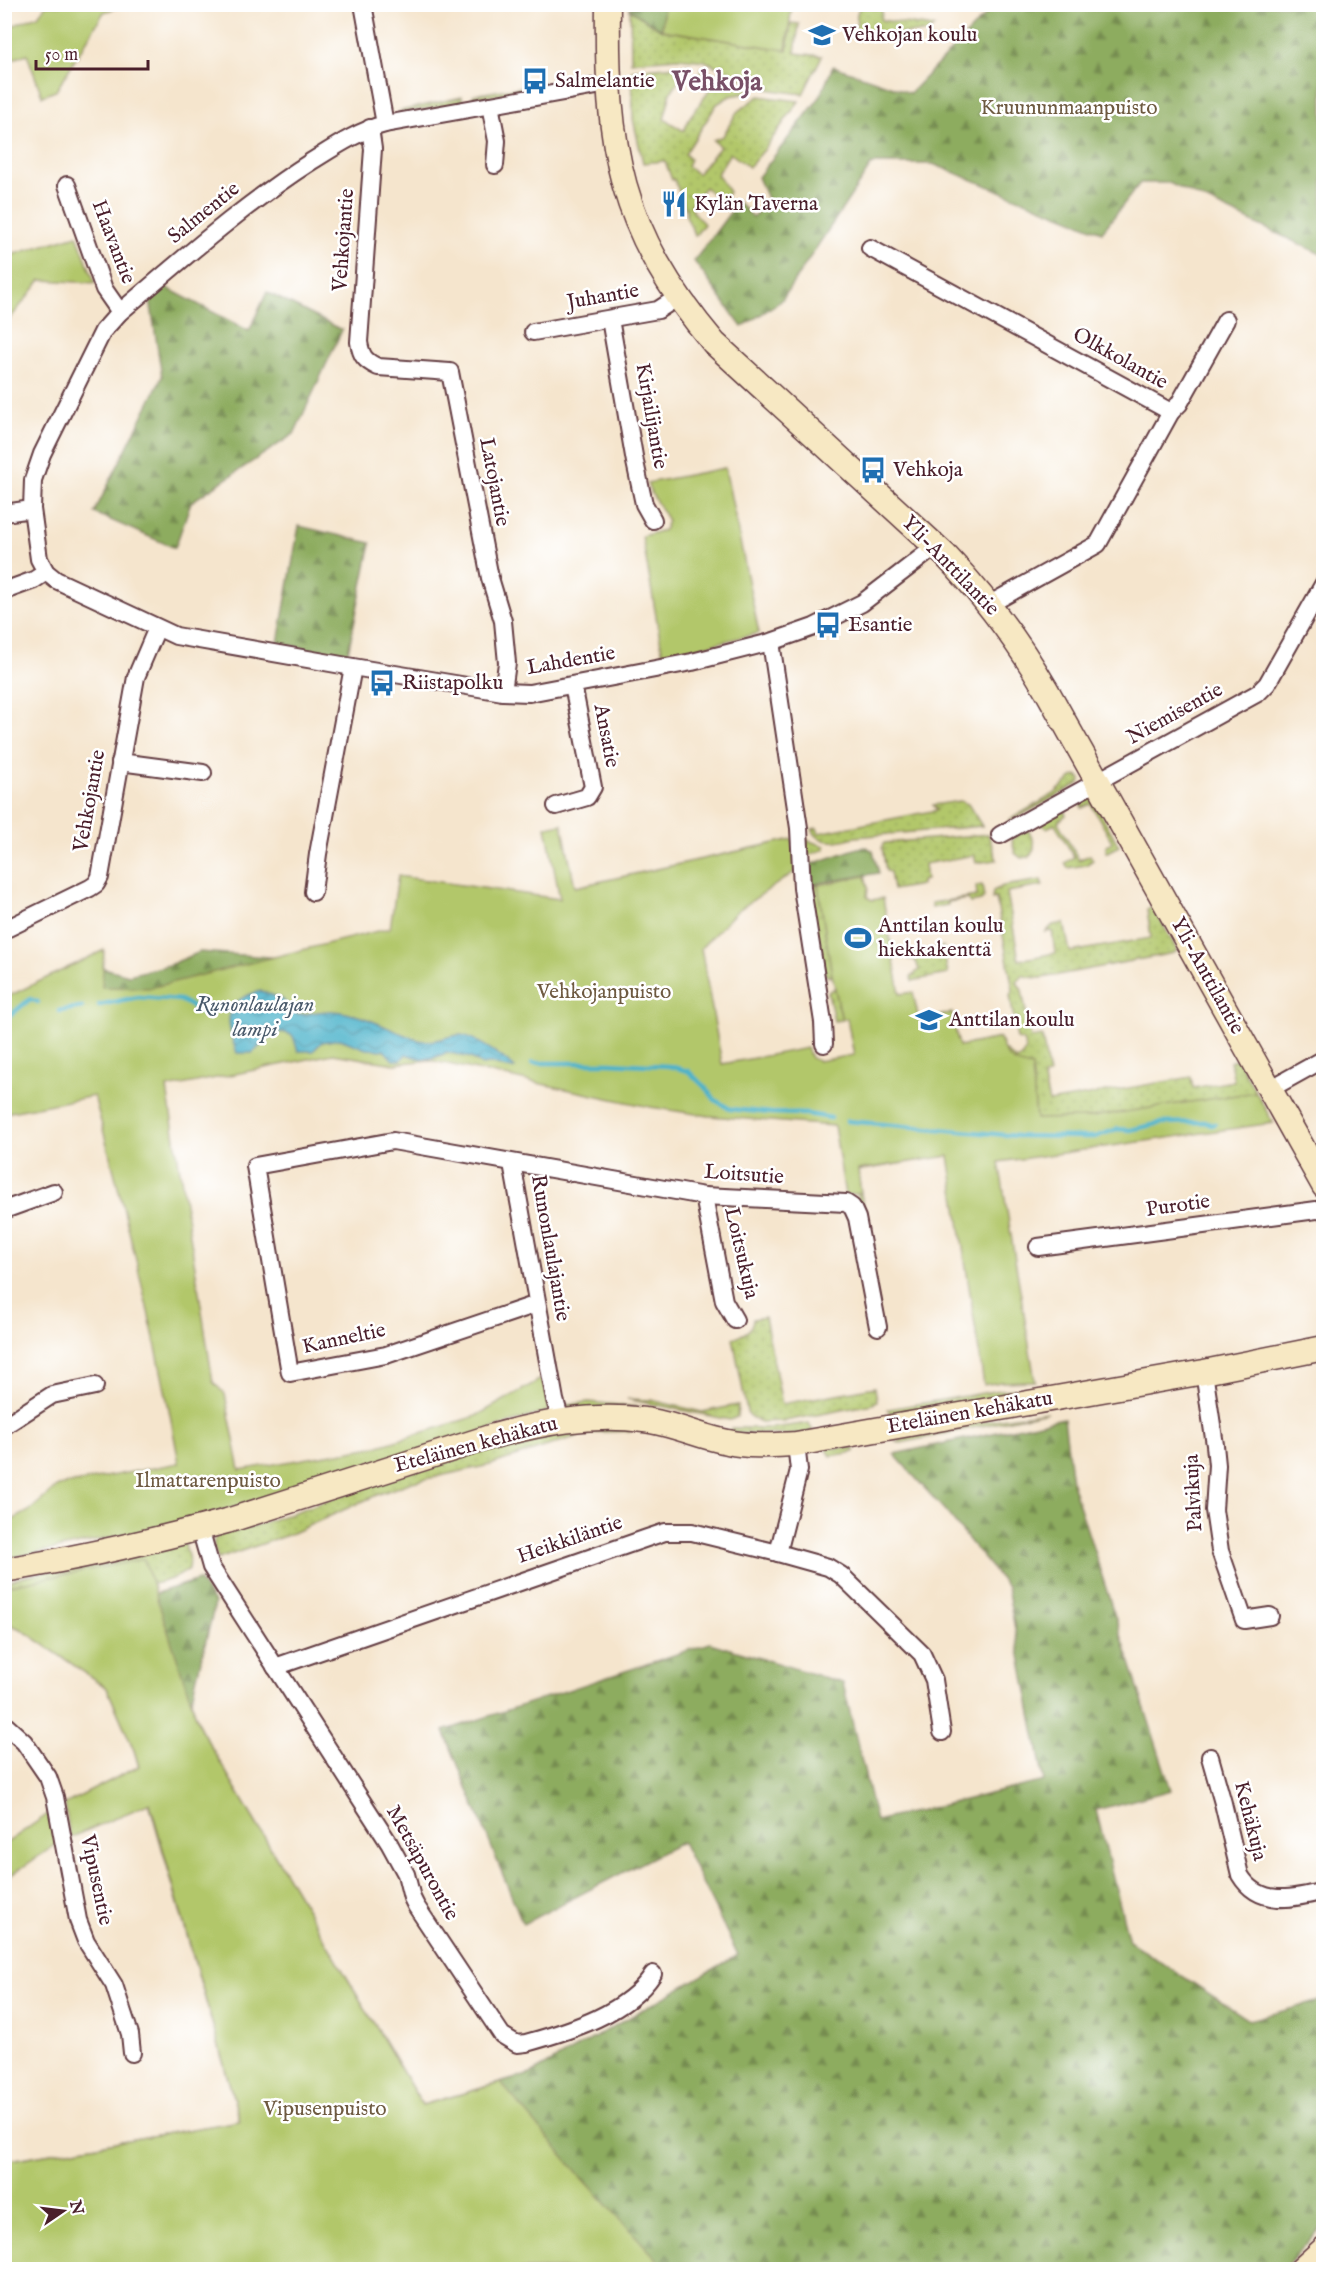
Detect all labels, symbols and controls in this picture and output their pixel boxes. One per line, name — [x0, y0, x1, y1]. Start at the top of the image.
school or university icon: Vehkojan koulu — [807, 20, 837, 50]
place label: Vehkojan koulu — [841, 22, 977, 49]
scale bar — [36, 33, 148, 71]
text: 50 m — [45, 44, 78, 67]
bus stop icon: Salmelantie — [520, 66, 550, 96]
district label: Vehkoja — [671, 66, 763, 100]
place label: Salmelantie — [555, 68, 655, 95]
park label: Kruununmaanpuisto — [981, 95, 1158, 122]
street label: Salmentie — [163, 176, 246, 250]
street label: Vehkojantie — [327, 187, 361, 293]
restaurant icon: Kylän Taverna — [659, 189, 689, 219]
place label: Kylän Taverna — [694, 191, 819, 218]
street label: Haavantie — [85, 196, 141, 288]
street label: Juhantie — [563, 277, 641, 317]
street label: Olkkolantie — [1068, 322, 1173, 396]
street label: Kirjailijantie — [628, 361, 674, 471]
street label: Latojantie — [472, 435, 516, 529]
bus stop icon: Vehkoja — [858, 455, 888, 485]
place label: Vehkoja — [892, 457, 964, 484]
street label: Yli-Anttilantie — [895, 510, 1005, 622]
bus stop icon: Esantie — [813, 610, 843, 640]
place label: Esantie — [848, 612, 913, 639]
street label: Lahdentie — [525, 640, 618, 682]
bus stop icon: Riistapolku — [367, 668, 397, 698]
place label: Riistapolku — [402, 670, 503, 697]
street label: Niemisentie — [1122, 676, 1228, 751]
street label: Ansatie — [586, 701, 625, 770]
street label: Vehkojantie — [68, 747, 112, 855]
place label: Anttilan koulu hiekkakenttä — [877, 913, 1004, 964]
street label: Yli-Anttilantie — [1164, 913, 1250, 1040]
sports icon: Anttilan koulu hiekkakenttä — [843, 923, 873, 953]
park label: Vehkojanpuisto — [536, 979, 671, 1006]
water label: Runonlaulajan lampi — [196, 991, 314, 1044]
school or university icon: Anttilan koulu — [914, 1005, 944, 1035]
place label: Anttilan koulu — [948, 1007, 1075, 1034]
street label: Loitsutie — [703, 1159, 785, 1191]
street label: Runonlaulajantie — [524, 1173, 576, 1324]
street label: Purotie — [1144, 1188, 1212, 1224]
street label: Loitsukuja — [717, 1204, 765, 1303]
street label: Kanneltie — [300, 1317, 388, 1361]
street label: Eteläinen kehäkatu — [885, 1385, 1055, 1441]
street label: Eteläinen kehäkatu — [391, 1410, 561, 1480]
street label: Palvikuja — [1178, 1453, 1210, 1533]
park label: Ilmattarenpuisto — [135, 1468, 281, 1495]
street label: Heikkiläntie — [514, 1509, 626, 1571]
street label: Kehäkuja — [1227, 1778, 1273, 1865]
street label: Metsäpurontie — [379, 1801, 465, 1926]
street label: Vipusentie — [73, 1831, 119, 1928]
park label: Vipusenpuisto — [262, 2096, 387, 2123]
north arrow — [33, 2181, 93, 2241]
text: N — [64, 2198, 87, 2217]

